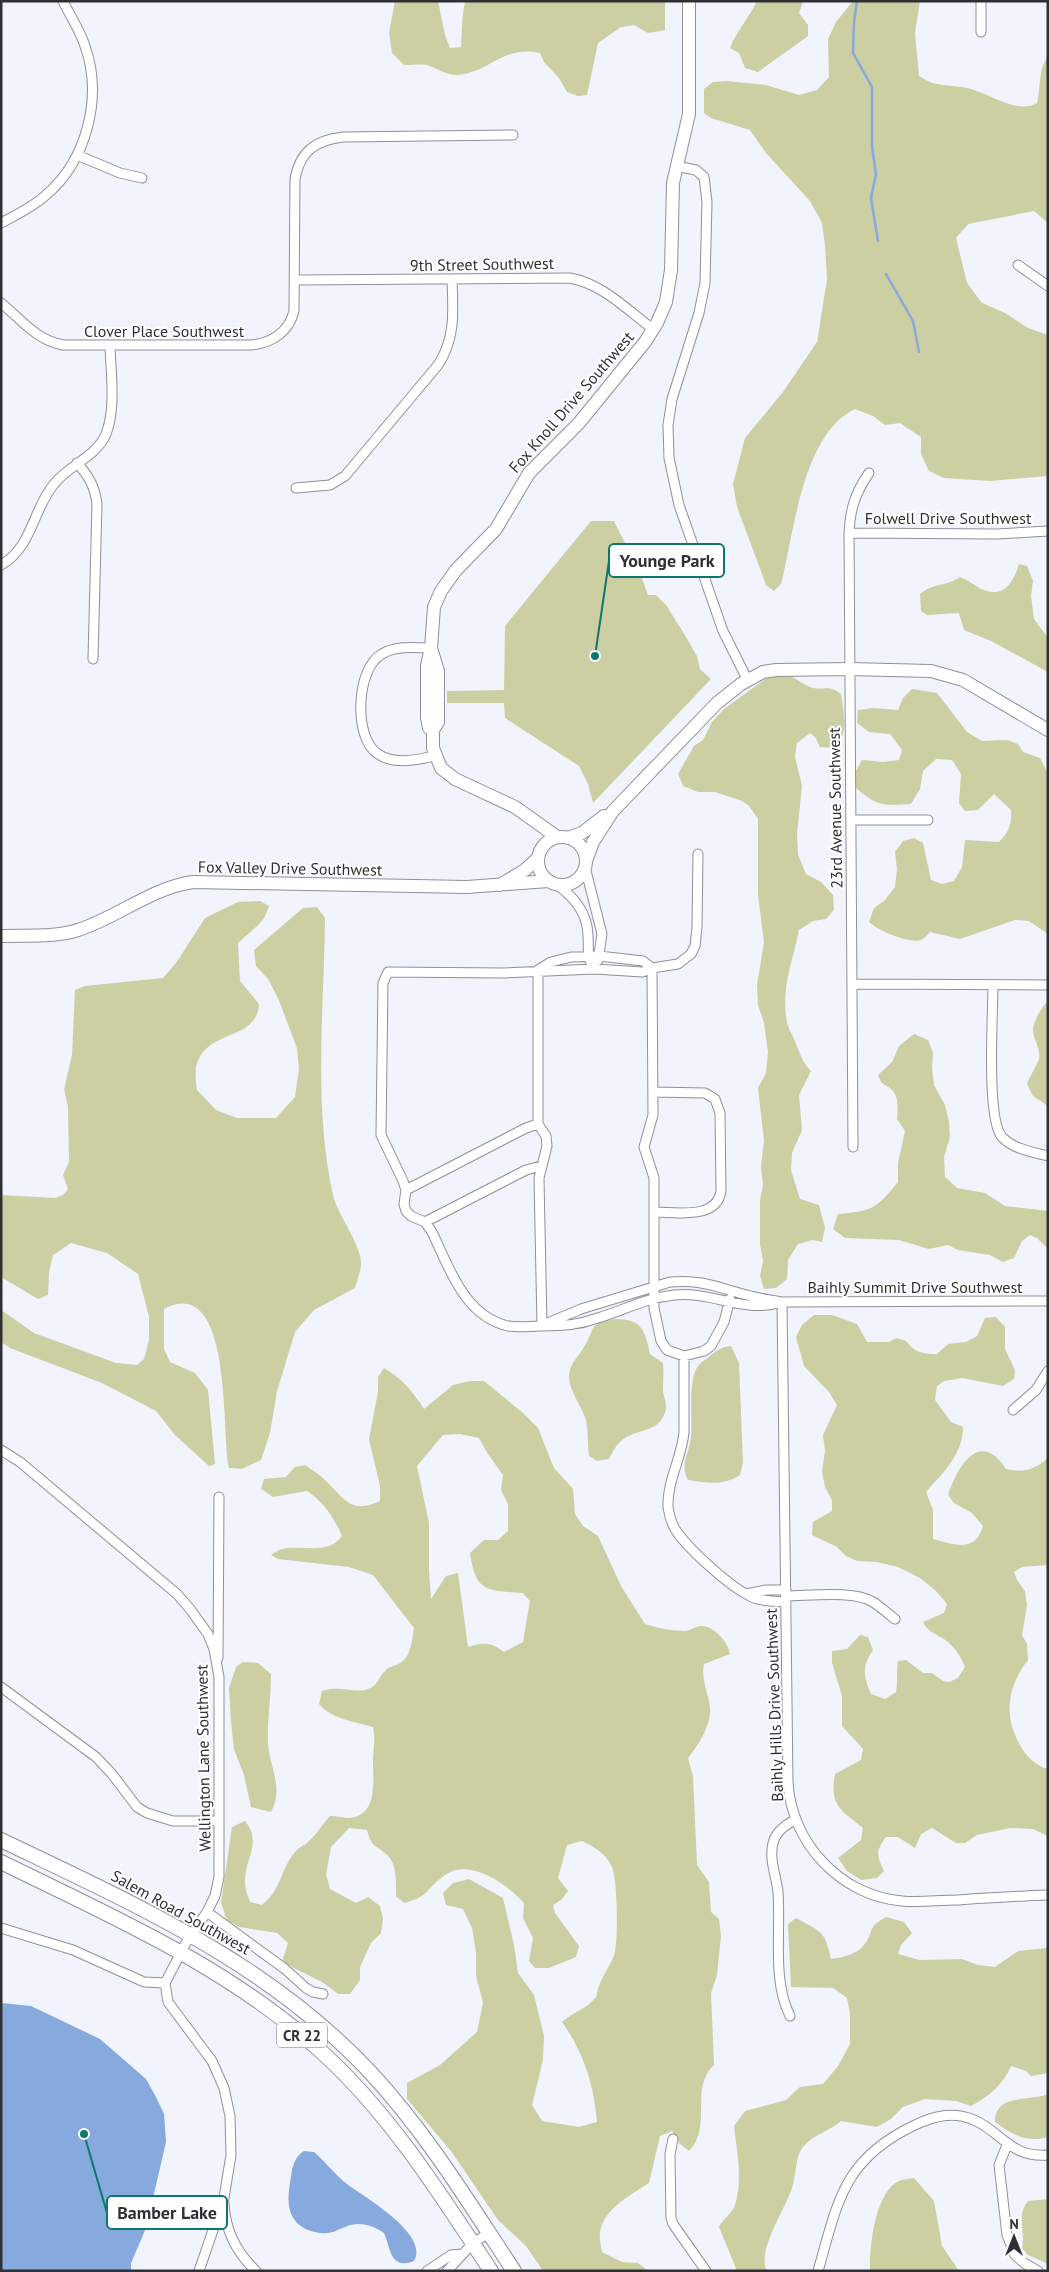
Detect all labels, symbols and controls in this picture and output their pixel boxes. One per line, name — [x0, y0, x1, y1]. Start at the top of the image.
street label: 9th Street Southwest — [410, 253, 555, 275]
street label: Clover Place Southwest — [84, 321, 245, 341]
street label: Fox Knoll Drive Southwest — [504, 327, 638, 477]
street label: Folwell Drive Southwest — [865, 508, 1032, 528]
callout: Younge Park — [609, 544, 724, 577]
text: Younge Park — [618, 549, 715, 572]
street label: 23rd Avenue Southwest — [824, 727, 846, 889]
street label: Fox Valley Drive Southwest — [198, 856, 383, 880]
street label: Baihly Summit Drive Southwest — [807, 1277, 1023, 1297]
street label: Baihly Hills Drive Southwest — [761, 1607, 787, 1802]
street label: Wellington Lane Southwest — [191, 1664, 215, 1852]
street label: Salem Road Southwest — [108, 1865, 255, 1959]
road number: CR 22 — [277, 2022, 327, 2048]
callout: Bamber Lake — [107, 2196, 227, 2229]
text: Bamber Lake — [117, 2201, 217, 2224]
north arrow — [989, 2212, 1039, 2262]
text: N — [1009, 2215, 1019, 2233]

